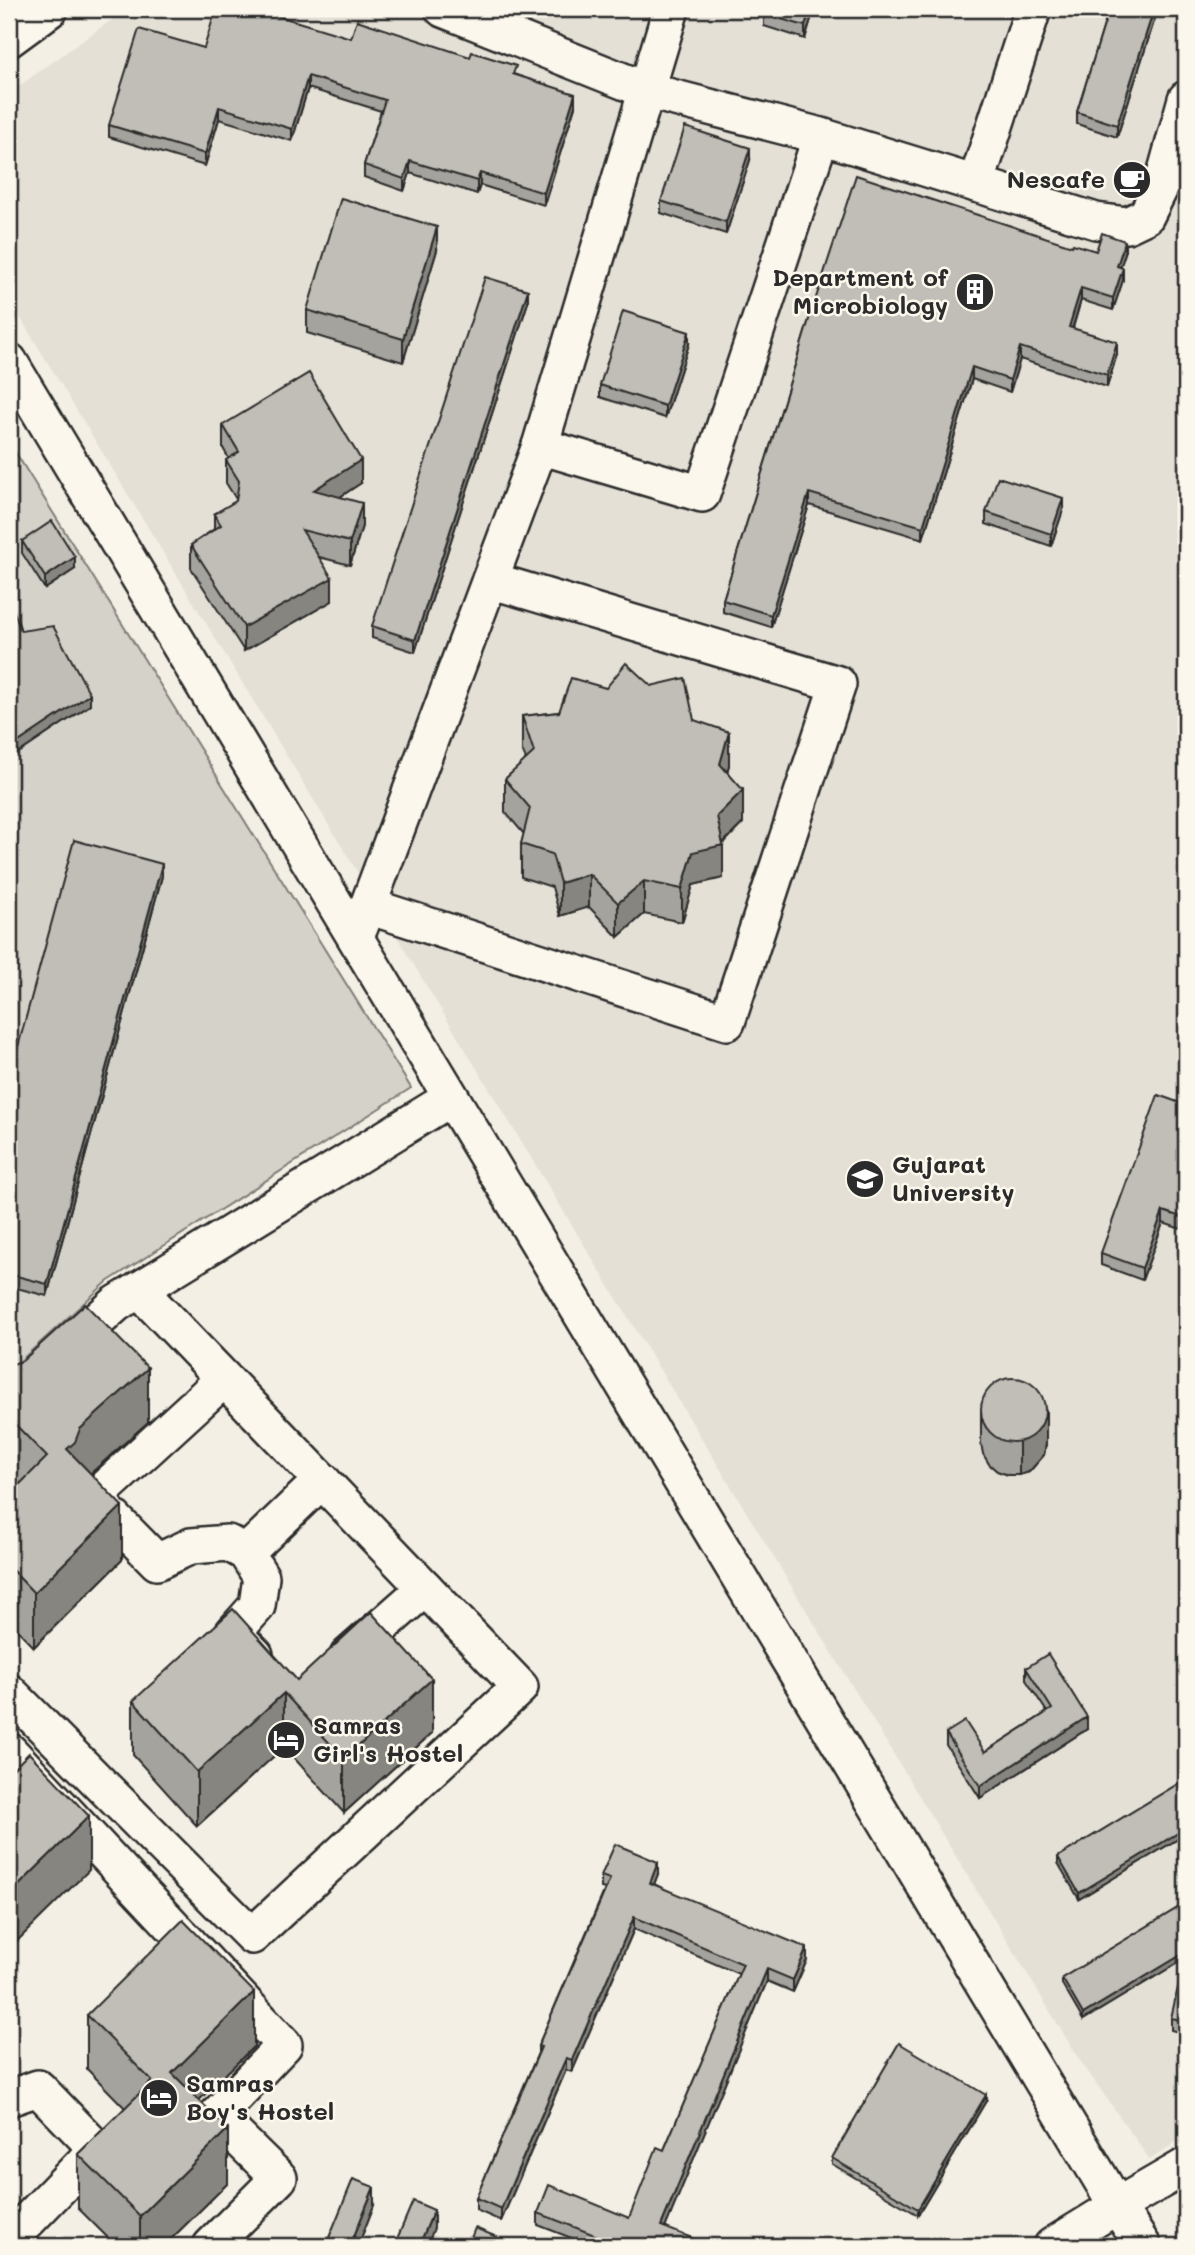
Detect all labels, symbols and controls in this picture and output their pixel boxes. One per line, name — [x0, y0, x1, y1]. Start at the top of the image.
cafe icon: Nescafe — [1111, 159, 1153, 201]
place label: Nescafe — [1007, 163, 1105, 194]
place label: Department of Microbiology — [772, 261, 949, 320]
building icon: Department of Microbiology — [954, 271, 996, 313]
place label: Gujarat University — [892, 1148, 1014, 1207]
school or university icon: Gujarat University — [844, 1158, 886, 1200]
place label: Samras Girl's Hostel — [313, 1709, 463, 1768]
hotel icon: Samras Girl's Hostel — [265, 1719, 307, 1761]
place label: Samras Boy's Hostel — [186, 2067, 334, 2126]
hotel icon: Samras Boy's Hostel — [138, 2077, 180, 2119]

